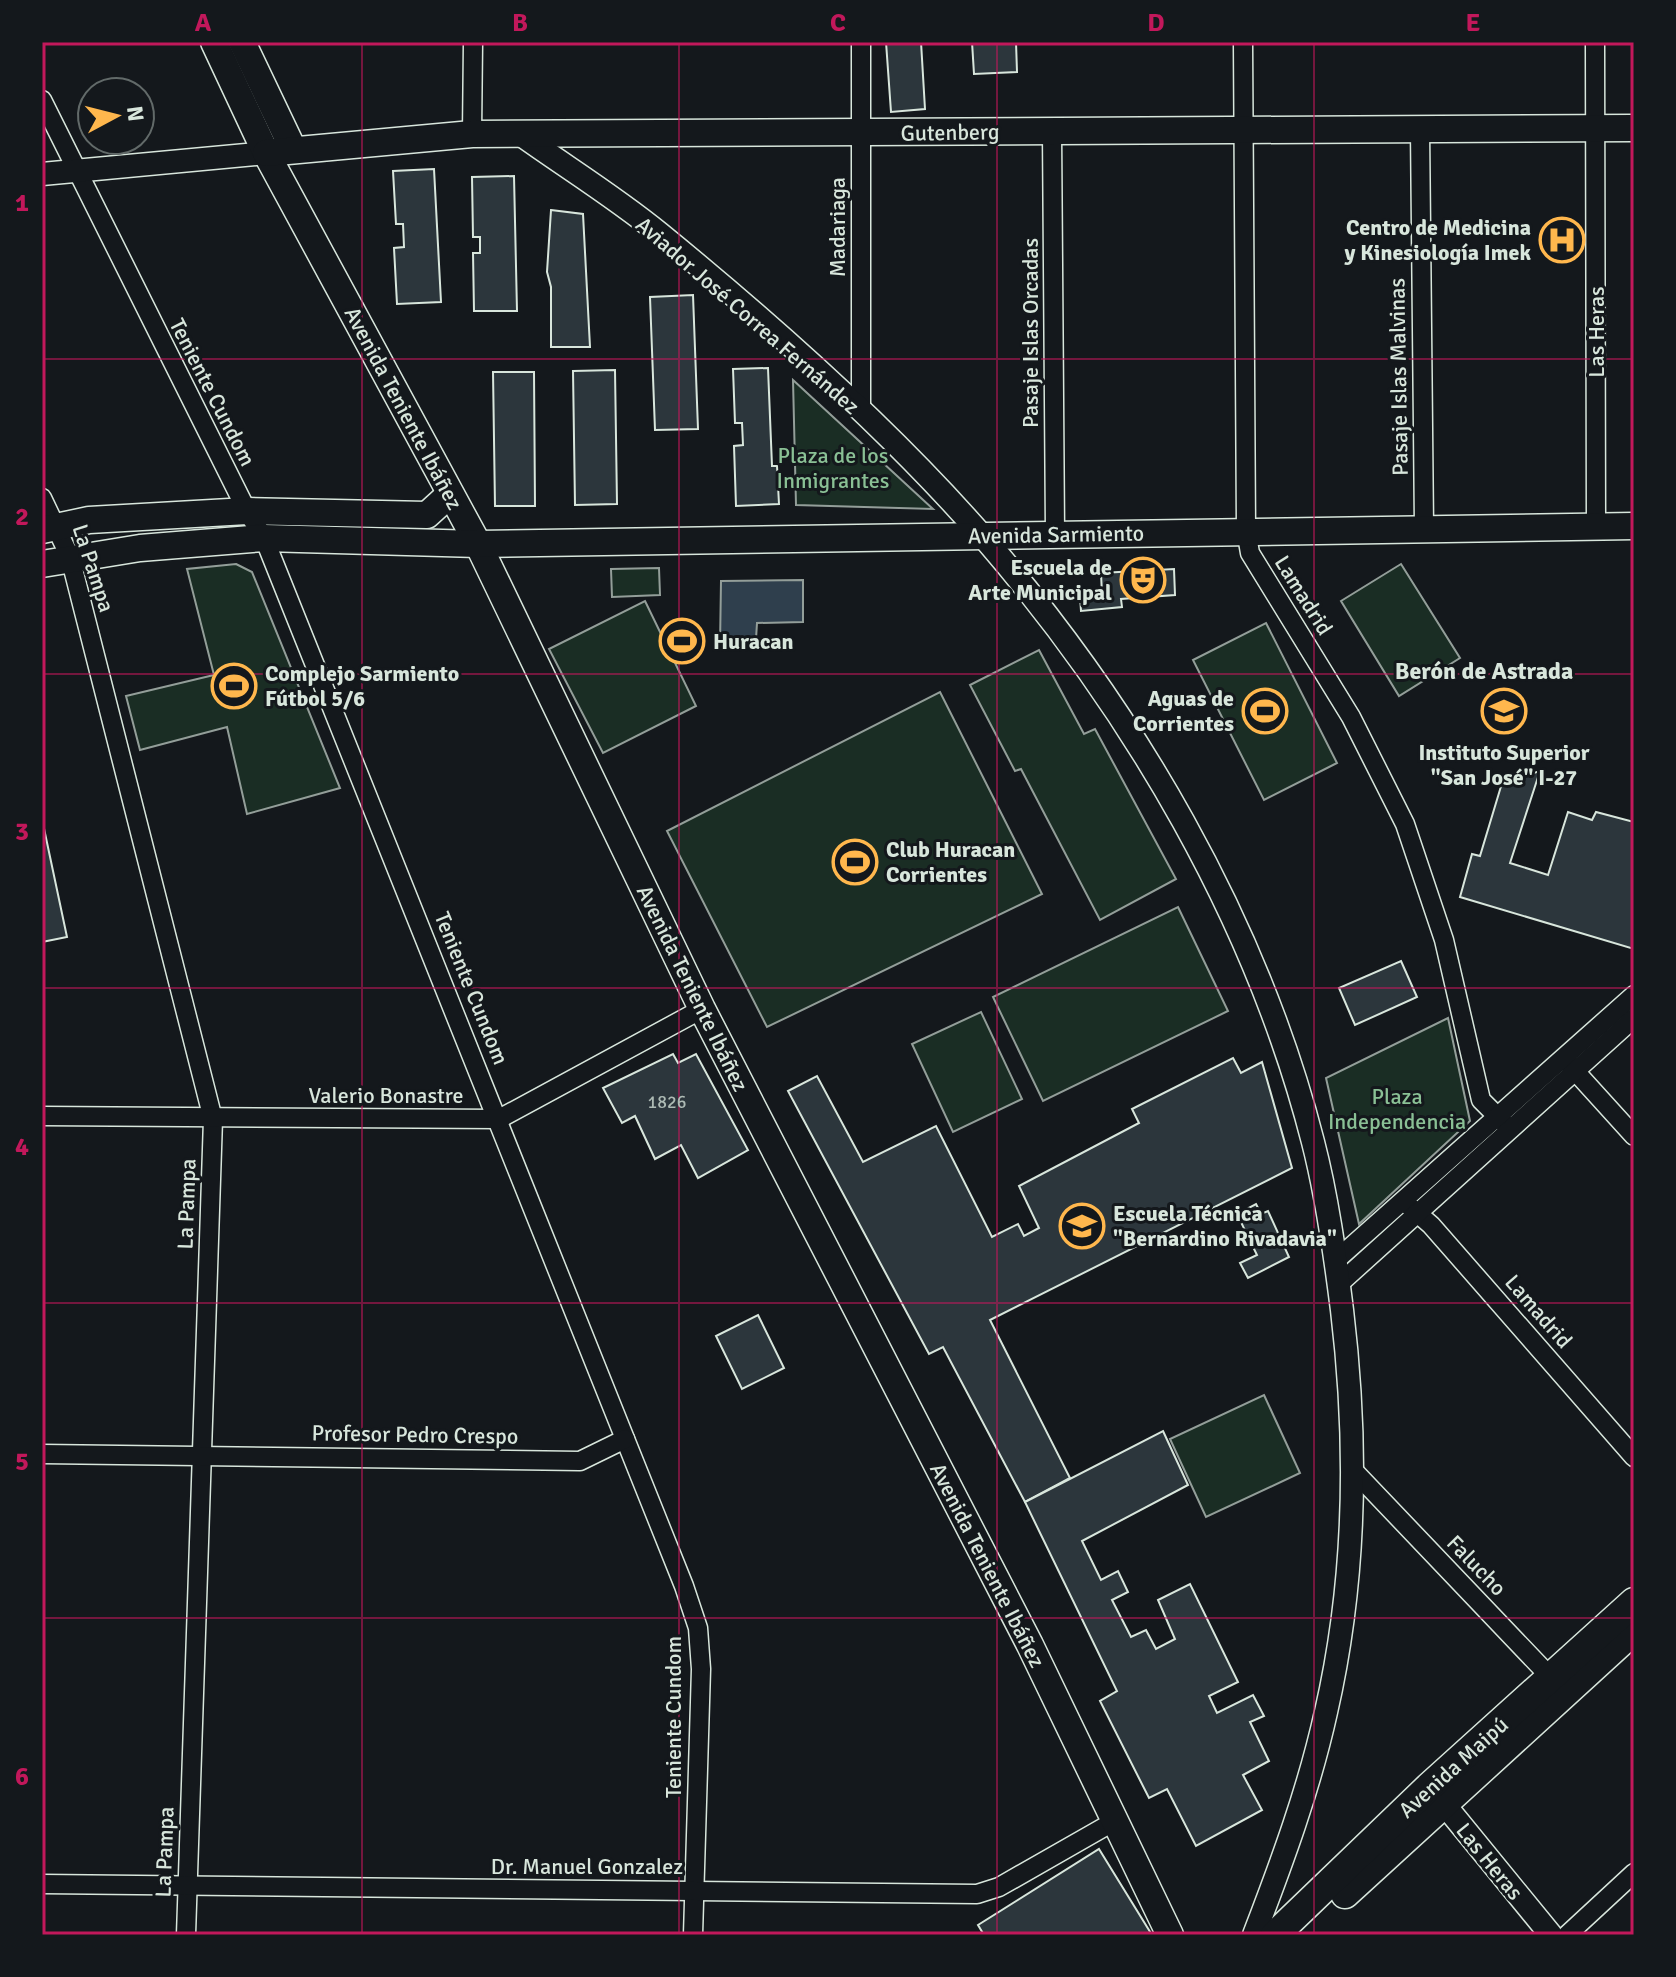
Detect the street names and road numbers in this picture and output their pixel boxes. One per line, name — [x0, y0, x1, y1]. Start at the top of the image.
street label: Gutenberg — [900, 118, 1000, 147]
street label: Madariaga — [824, 177, 851, 277]
street label: Aviador José Correa Fernández — [630, 211, 865, 420]
street label: Pasaje Islas Orcadas — [1017, 238, 1044, 428]
street label: Pasaje Islas Malvinas — [1383, 278, 1414, 476]
street label: Las Heras — [1583, 286, 1610, 378]
street label: Avenida Teniente Ibáñez — [339, 302, 469, 514]
street label: Teniente Cundom — [164, 314, 261, 471]
street label: Avenida Sarmiento — [968, 519, 1144, 550]
street label: La Pampa — [67, 521, 120, 615]
street label: Lamadrid — [1269, 550, 1339, 640]
street label: Avenida Teniente Ibáñez — [631, 881, 754, 1096]
street label: Teniente Cundom — [429, 908, 514, 1068]
street label: Valerio Bonastre — [309, 1082, 463, 1109]
street label: La Pampa — [171, 1158, 202, 1250]
street label: Lamadrid — [1499, 1269, 1578, 1354]
street label: Profesor Pedro Crespo — [312, 1419, 518, 1450]
street label: Avenida Teniente Ibáñez — [924, 1458, 1051, 1672]
street label: Falucho — [1441, 1529, 1512, 1601]
street label: Teniente Cundom — [660, 1636, 687, 1798]
street label: Avenida Maipú — [1393, 1711, 1514, 1824]
street label: La Pampa — [149, 1806, 180, 1898]
street label: Las Heras — [1450, 1817, 1529, 1905]
street label: Dr. Manuel Gonzalez — [491, 1853, 683, 1880]

